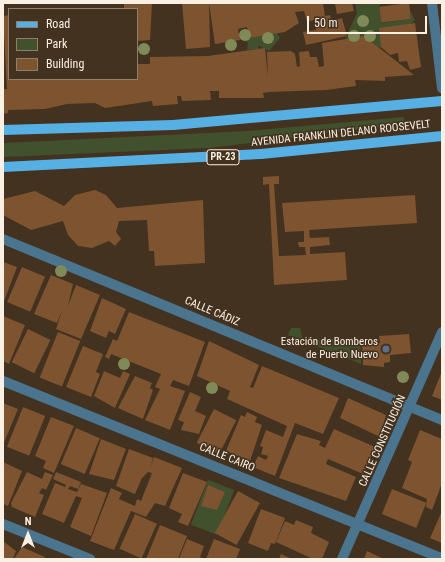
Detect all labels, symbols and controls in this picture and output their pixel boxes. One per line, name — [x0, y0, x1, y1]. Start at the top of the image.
legend — [8, 8, 138, 80]
scale bar — [309, 8, 429, 34]
text: 50 m — [314, 16, 338, 30]
text: Road — [46, 17, 70, 31]
text: Park — [46, 37, 67, 51]
text: Building — [46, 57, 84, 71]
street label: AVENIDA FRANKLIN DELANO ROOSEVELT — [251, 118, 431, 150]
road number: PR-23 — [206, 149, 240, 165]
street label: CALLE CÁDIZ — [183, 295, 241, 329]
place label: Estación de Bomberos de Puerto Nuevo — [281, 336, 378, 362]
marker: Estación de Bomberos de Puerto Nuevo — [381, 344, 391, 354]
street label: CALLE CONSTITUCIÓN — [357, 393, 409, 489]
street label: CALLE CAIRO — [197, 441, 257, 475]
north arrow — [8, 514, 48, 554]
text: N — [25, 515, 31, 528]

